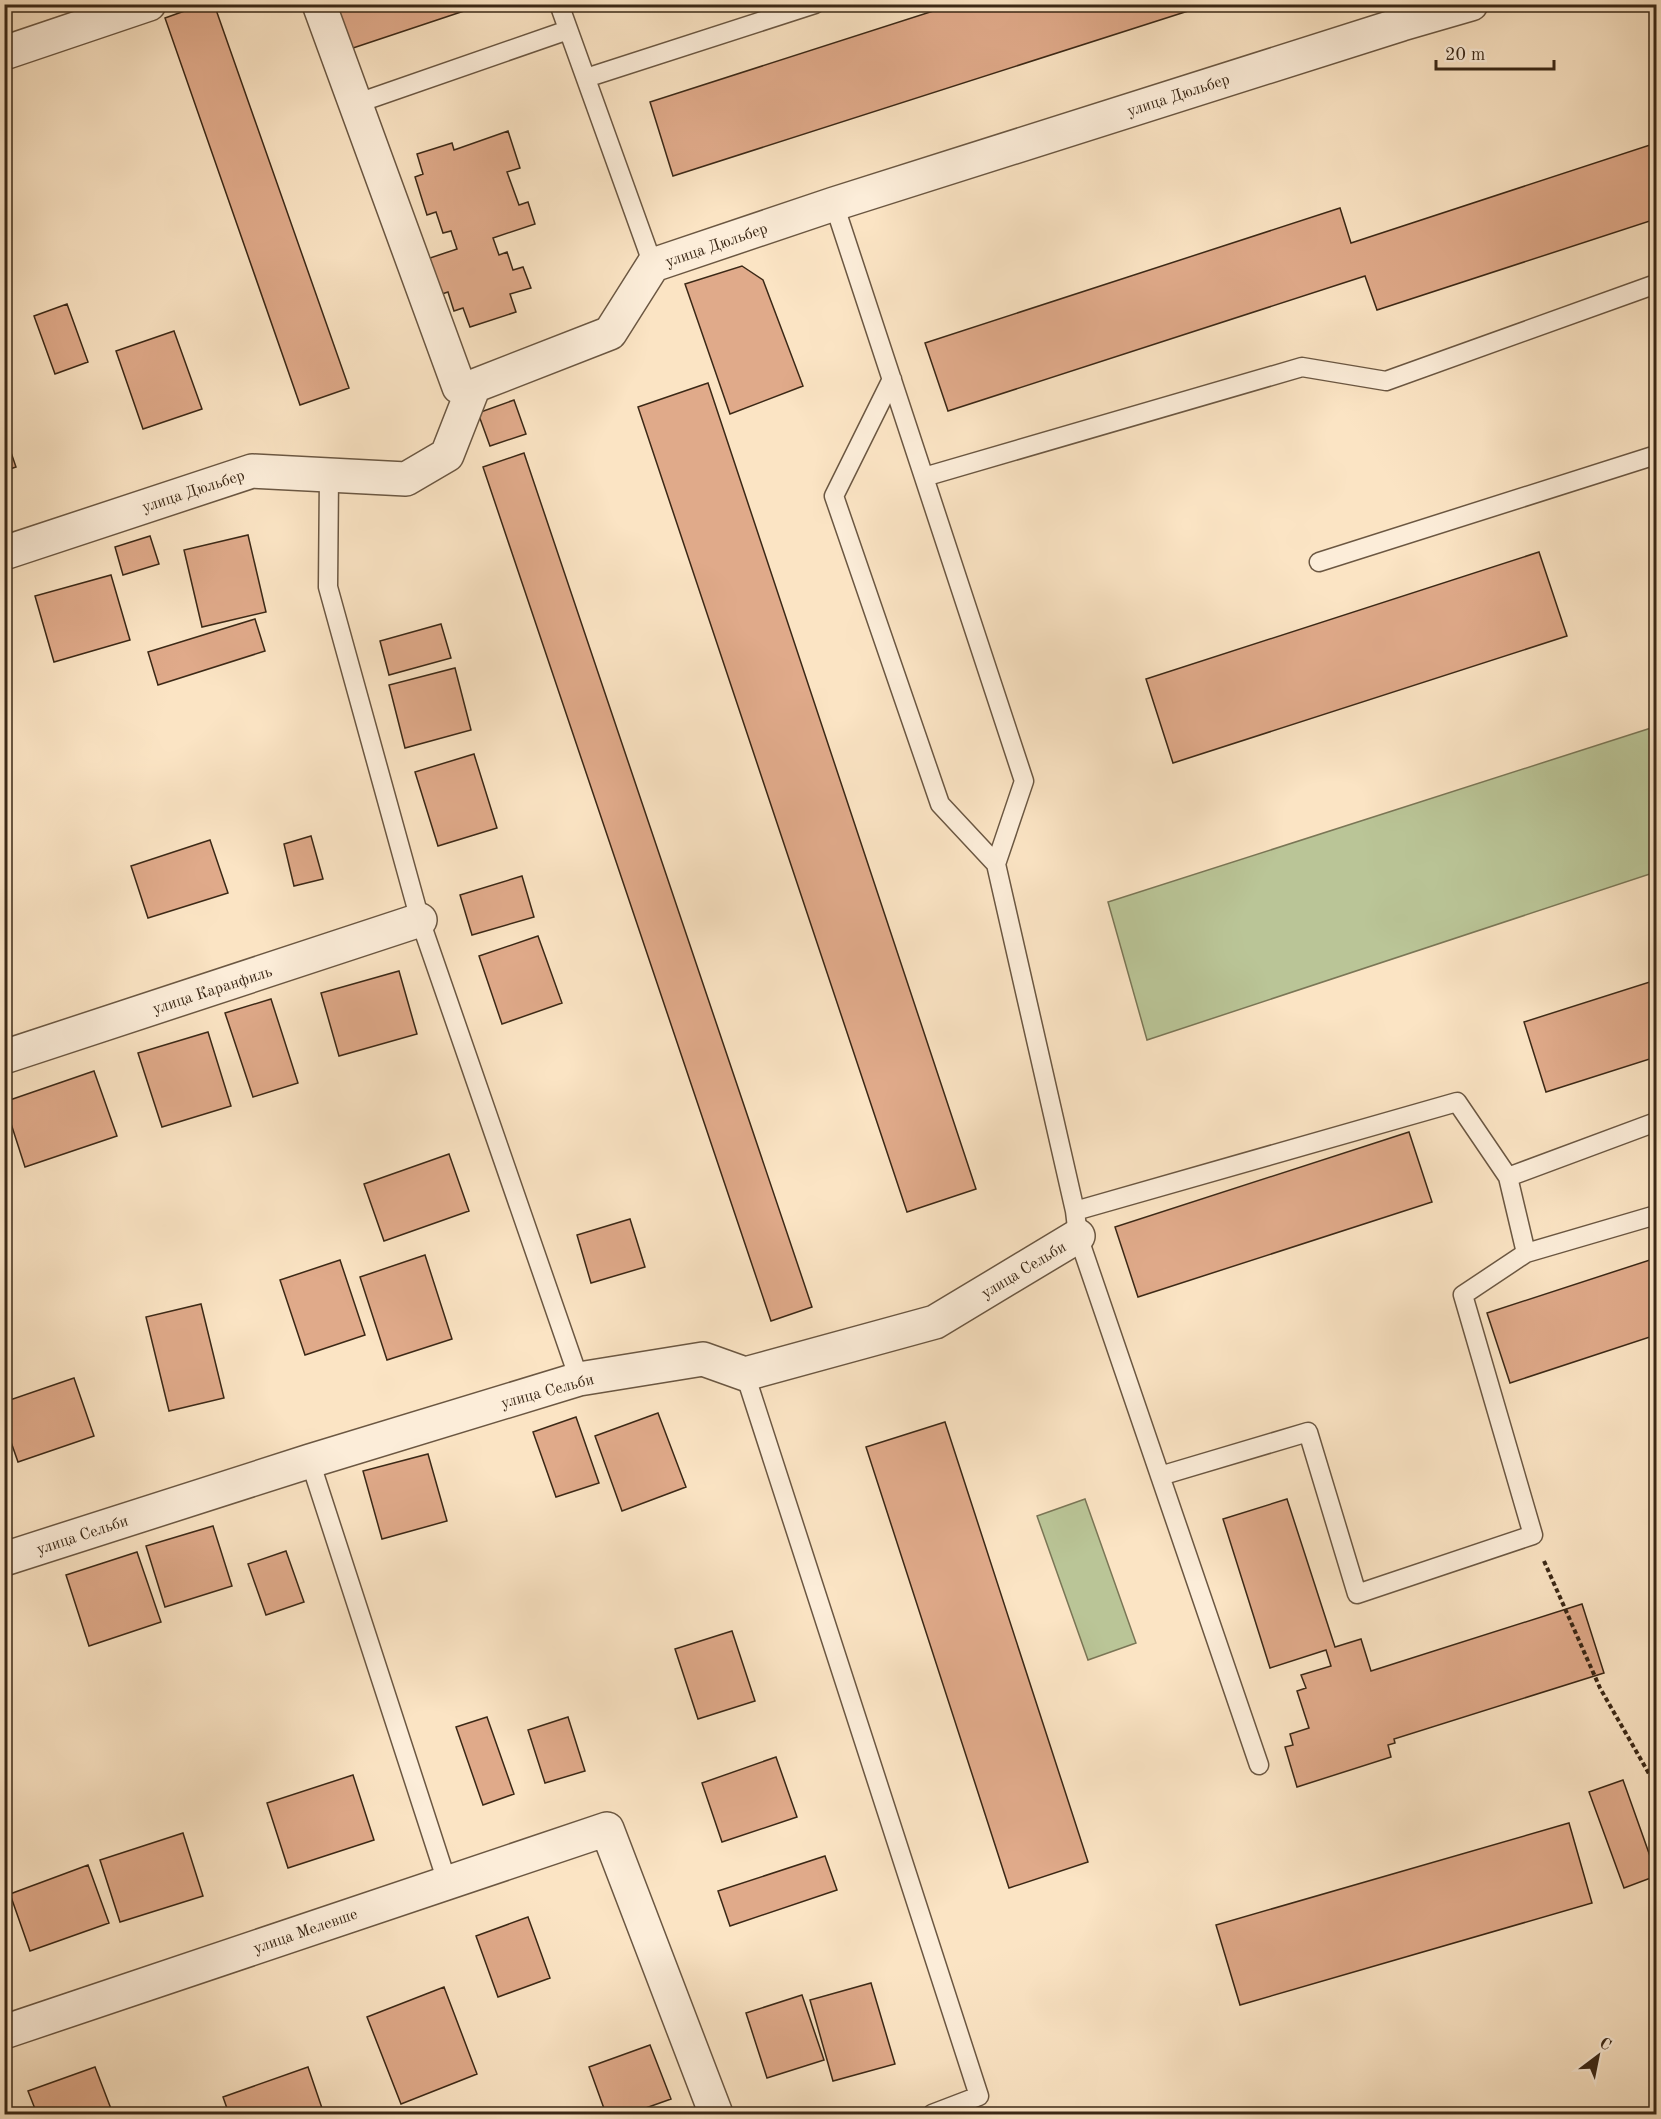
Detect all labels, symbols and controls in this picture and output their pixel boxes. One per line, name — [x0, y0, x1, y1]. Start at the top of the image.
scale bar — [1436, 33, 1554, 71]
text: 20 m — [1445, 46, 1485, 64]
street label: улица Дюльбер — [1125, 72, 1232, 120]
street label: улица Дюльбер — [663, 221, 770, 271]
street label: улица Дюльбер — [140, 468, 247, 516]
street label: улица Каранфиль — [151, 964, 274, 1018]
street label: улица Сельби — [979, 1239, 1069, 1302]
street label: улица Сельби — [499, 1372, 596, 1412]
street label: улица Сельби — [35, 1514, 131, 1558]
street label: улица Мелевше — [252, 1907, 360, 1957]
north arrow — [1568, 2026, 1628, 2086]
text: С — [1596, 2035, 1614, 2055]

